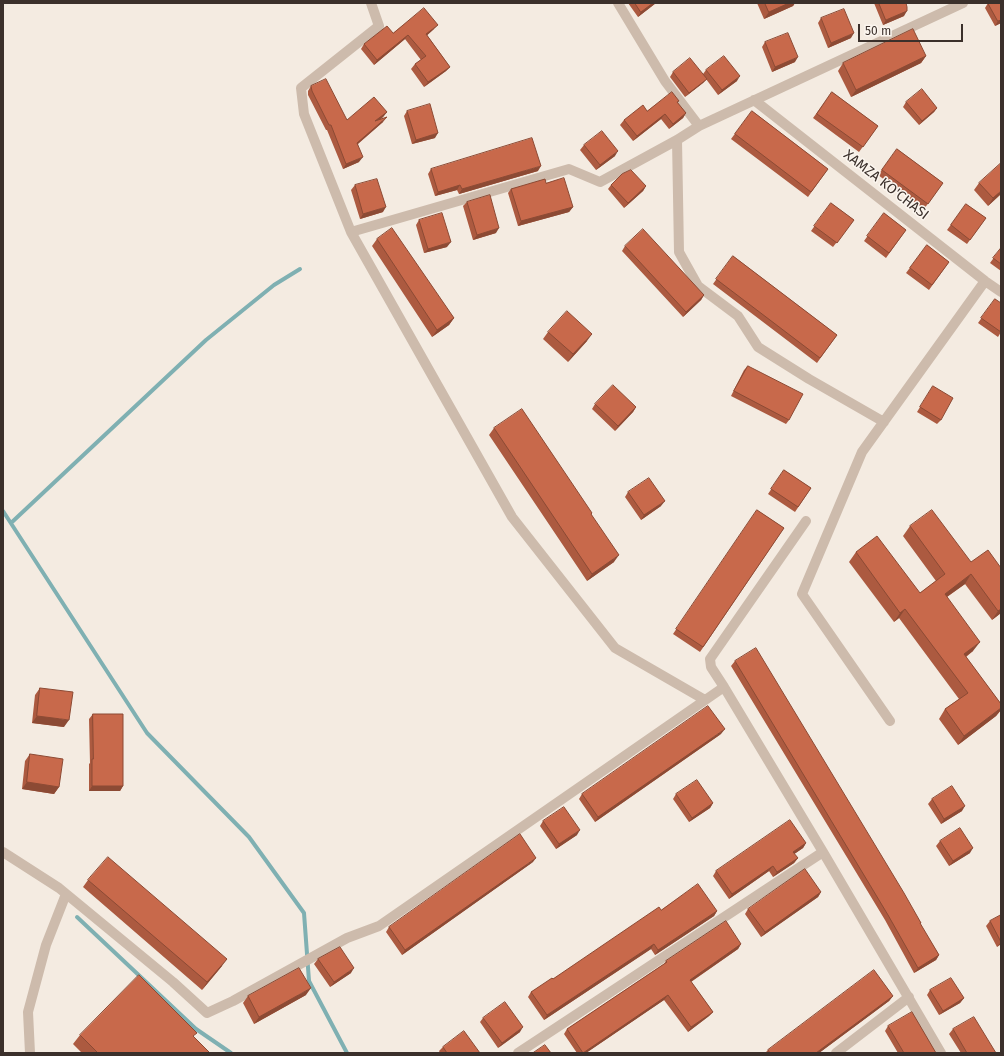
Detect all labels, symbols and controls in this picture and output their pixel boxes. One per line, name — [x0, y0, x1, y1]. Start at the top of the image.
scale bar — [860, 16, 965, 42]
text: 50 m — [865, 24, 891, 38]
street label: XAMZA KO'CHASI — [840, 147, 932, 223]

